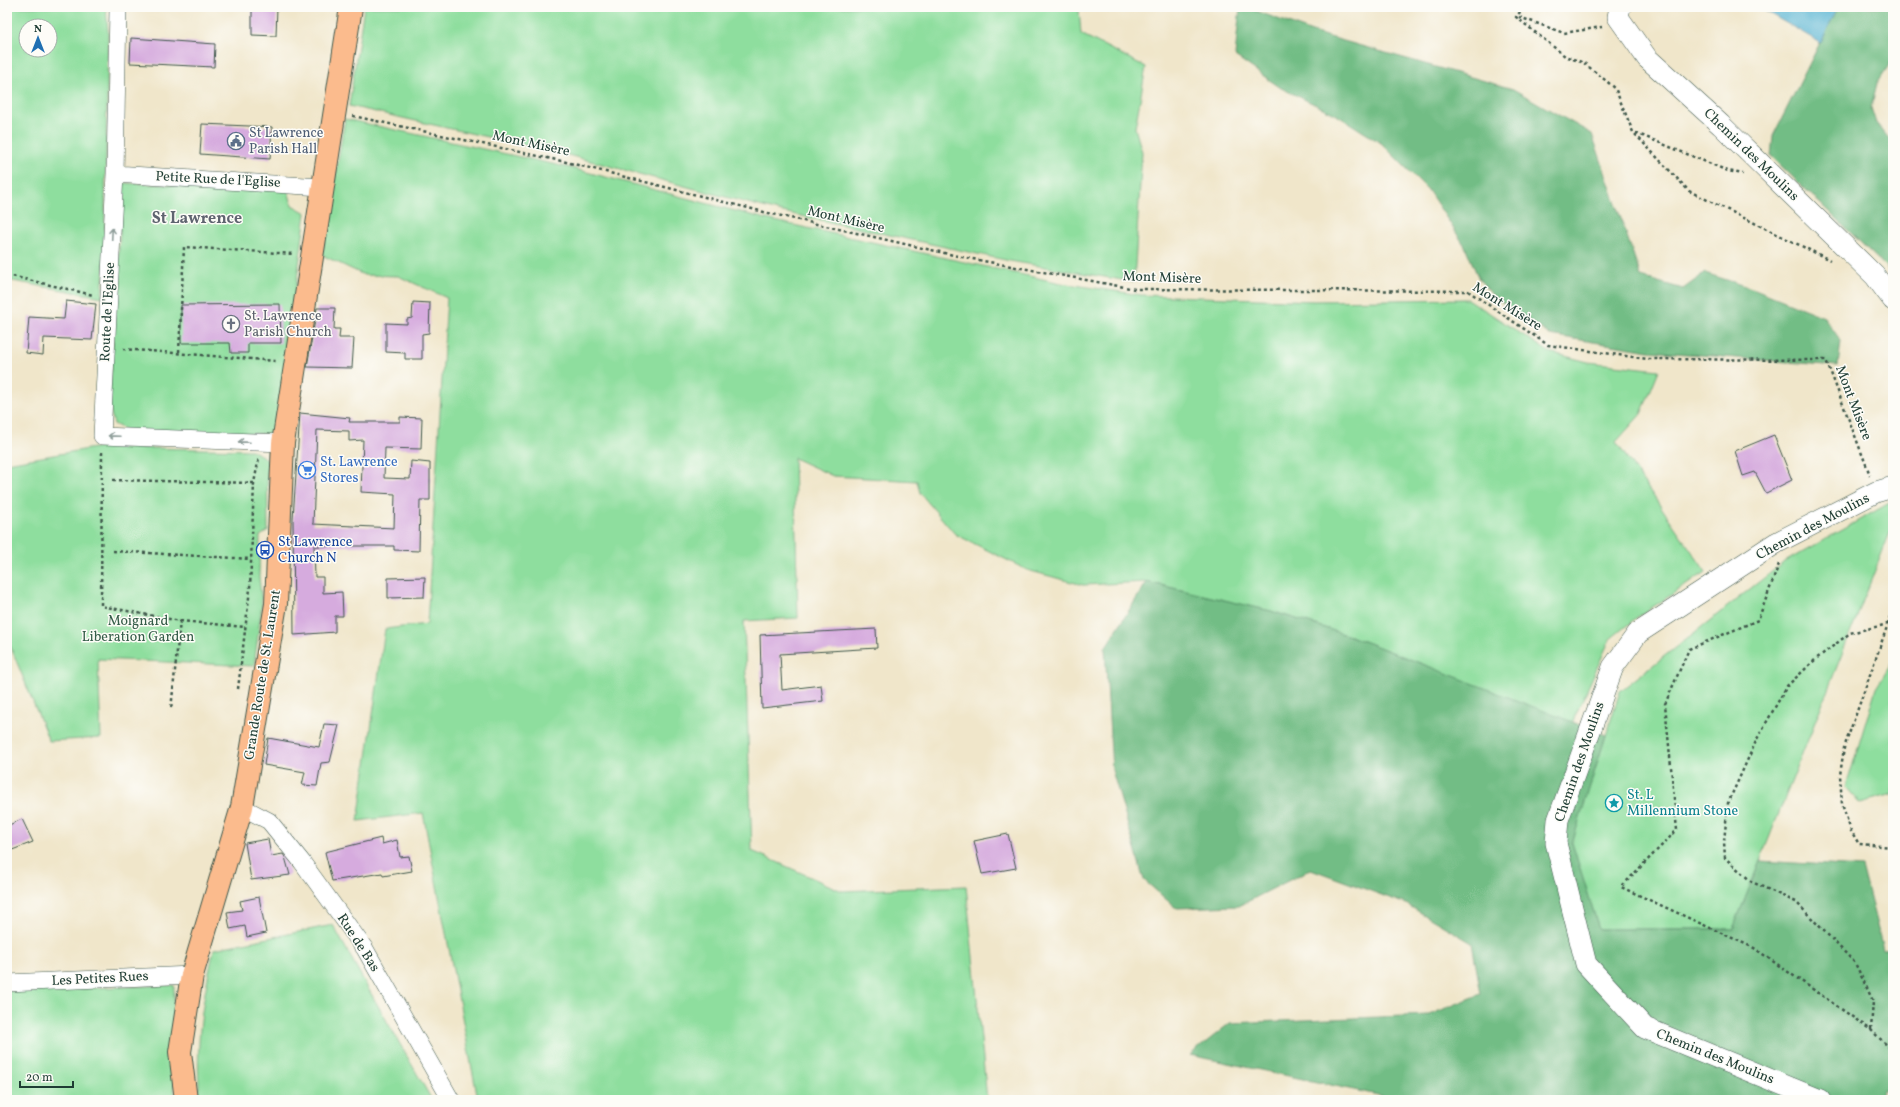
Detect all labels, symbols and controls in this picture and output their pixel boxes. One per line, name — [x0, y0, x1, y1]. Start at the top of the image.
north arrow — [18, 18, 58, 58]
text: N — [34, 22, 42, 37]
street label: Chemin des Moulins — [1699, 104, 1803, 206]
place label: St Lawrence Parish Hall — [249, 124, 324, 159]
street label: Mont Misère — [491, 127, 572, 162]
public building icon: St Lawrence Parish Hall — [226, 131, 246, 151]
street label: Petite Rue de l'Eglise — [155, 167, 282, 193]
street label: Mont Misère — [806, 202, 887, 238]
district label: St Lawrence — [152, 208, 242, 230]
one-way arrow — [108, 228, 116, 241]
street label: Route de l'Eglise — [96, 261, 120, 362]
street label: Mont Misère — [1122, 267, 1202, 289]
street label: Mont Misère — [1469, 278, 1546, 336]
place label: St. Lawrence Parish Church — [244, 307, 332, 342]
church icon: St. Lawrence Parish Church — [221, 314, 241, 334]
street label: Mont Misère — [1830, 363, 1876, 443]
one-way arrow — [108, 432, 121, 440]
one-way arrow — [238, 438, 251, 445]
place label: St. Lawrence Stores — [320, 453, 398, 488]
supermarket icon: St. Lawrence Stores — [297, 460, 317, 480]
street label: Chemin des Moulins — [1753, 489, 1873, 565]
place label: St Lawrence Church N — [278, 533, 353, 568]
bus stop icon: St Lawrence Church N — [255, 540, 275, 560]
street label: Grande Route de St. Laurent — [240, 588, 286, 762]
park label: Moignard Liberation Garden — [82, 612, 194, 647]
street label: Chemin des Moulins — [1550, 699, 1610, 825]
place label: St. L Millennium Stone — [1627, 786, 1739, 821]
place icon: St. L Millennium Stone — [1604, 793, 1624, 813]
street label: Rue de Bas — [332, 910, 384, 976]
street label: Les Petites Rues — [51, 967, 149, 991]
street label: Chemin des Moulins — [1653, 1025, 1777, 1089]
scale bar — [20, 1063, 73, 1089]
text: 20 m — [26, 1070, 53, 1086]

